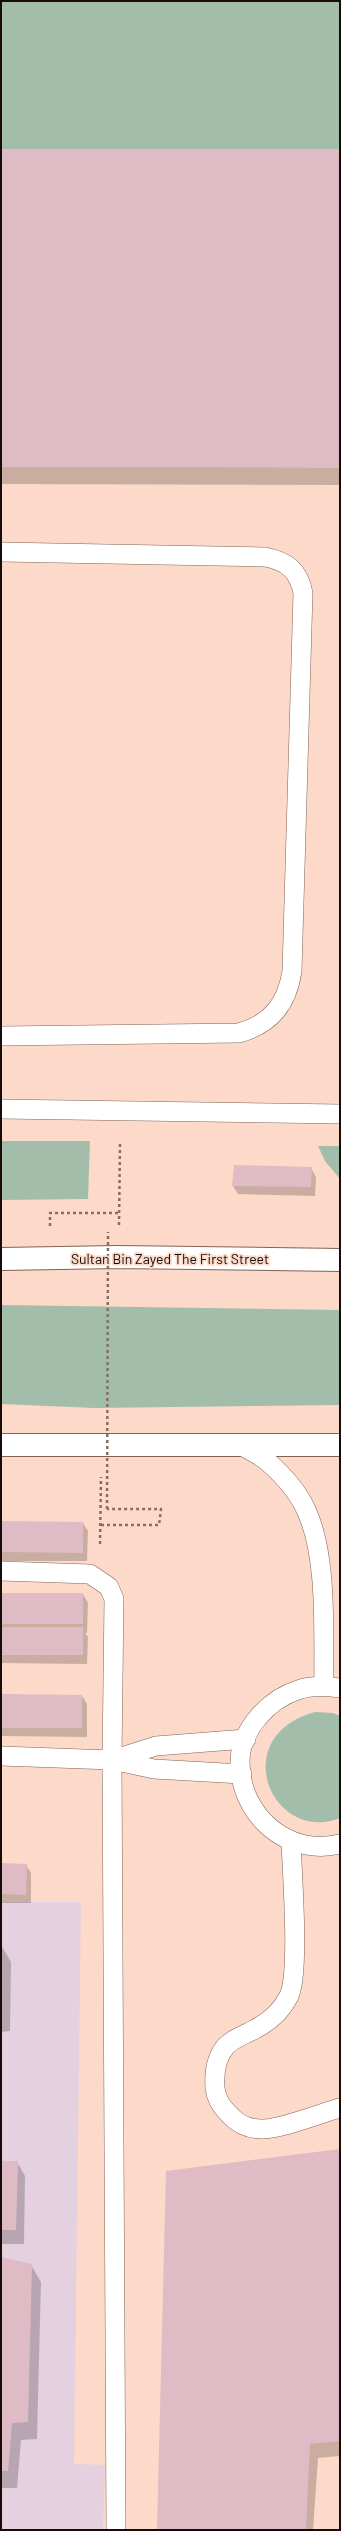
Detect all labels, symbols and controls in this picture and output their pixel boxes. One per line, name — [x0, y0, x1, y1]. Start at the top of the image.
street label: Sultan Bin Zayed The First Street — [71, 1250, 269, 1267]

